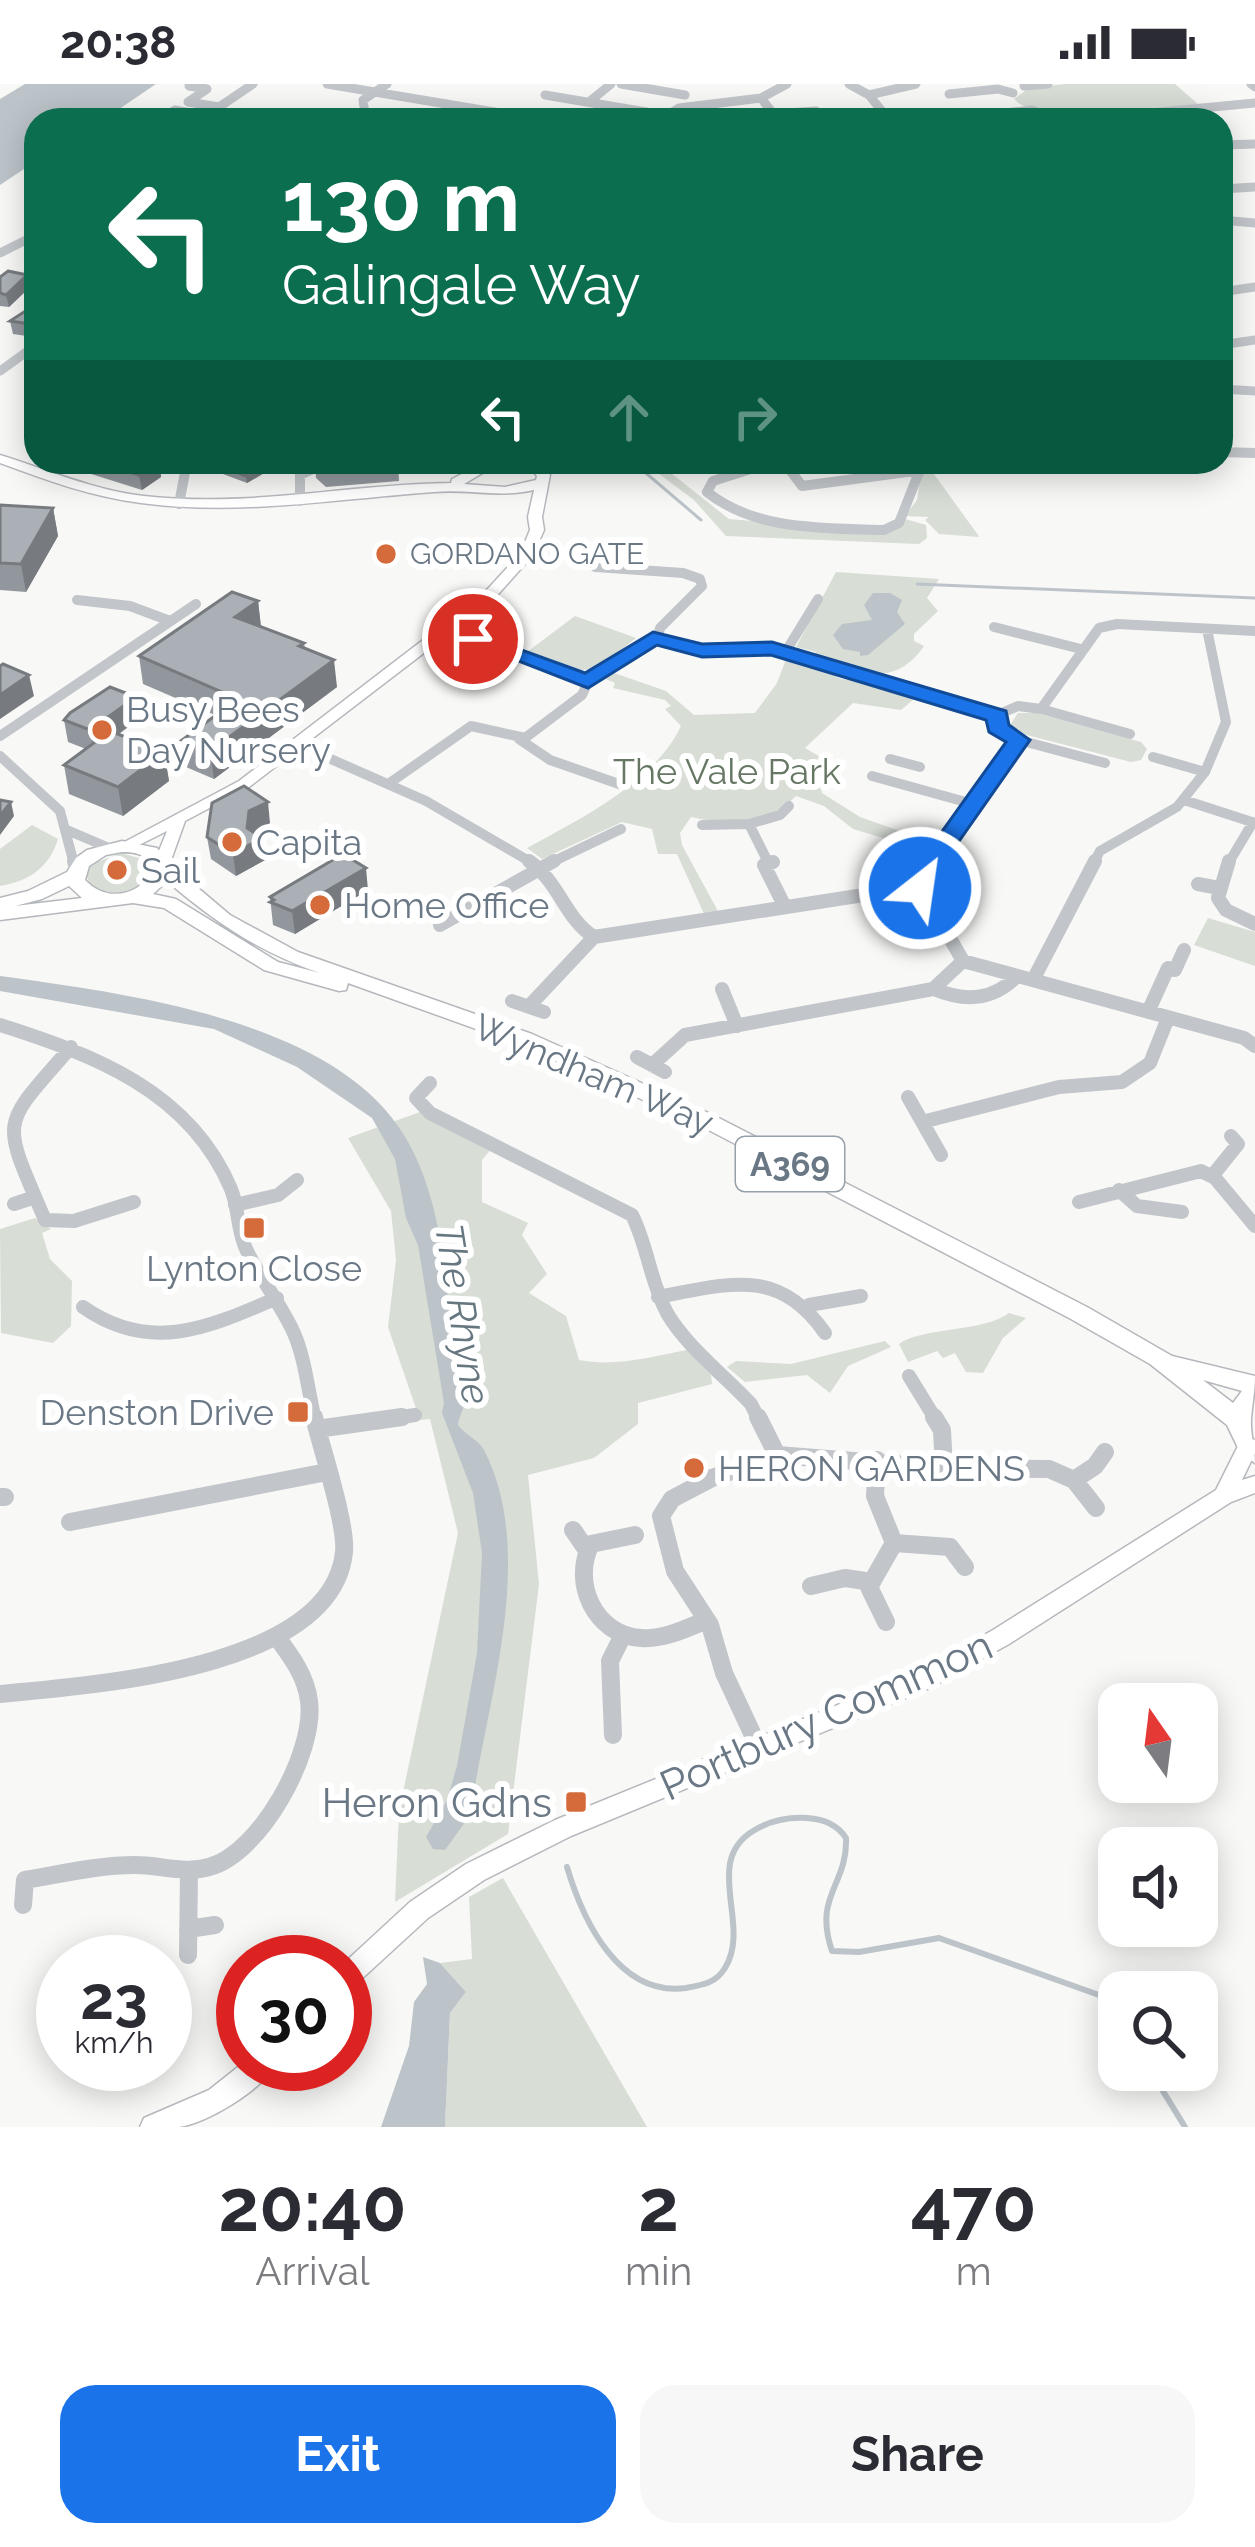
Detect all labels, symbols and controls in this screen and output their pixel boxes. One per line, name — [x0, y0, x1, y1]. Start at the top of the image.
text: 20:38 — [60, 16, 176, 69]
text: 130 m — [282, 152, 520, 251]
icon: left — [84, 156, 240, 312]
text: Galingale Way — [282, 253, 641, 317]
icon: left — [470, 384, 536, 450]
icon: ahead — [596, 384, 662, 450]
icon: right — [722, 384, 788, 450]
place label: GORDANO GATE — [410, 536, 644, 571]
marker: GORDANO GATE — [373, 541, 399, 567]
pin — [422, 588, 524, 690]
icon: arrive — [440, 606, 506, 672]
place label: Busy Bees Day Nursery — [126, 688, 331, 771]
marker: Busy Bees Day Nursery — [89, 717, 115, 743]
park label: The Vale Park — [613, 750, 841, 792]
place label: Capita — [256, 821, 362, 863]
position arrow — [857, 825, 983, 951]
marker: Capita — [219, 829, 245, 855]
place label: Sail — [141, 849, 200, 891]
marker: Sail — [104, 857, 130, 883]
place label: Home Office — [344, 884, 549, 926]
marker: Home Office — [307, 892, 333, 918]
street label: Wyndham Way — [468, 1005, 720, 1143]
road number: A369 — [736, 1137, 844, 1191]
marker: Lynton Close — [241, 1215, 267, 1241]
water label: The Rhyne — [426, 1220, 500, 1408]
place label: Lynton Close — [146, 1247, 362, 1289]
place label: Denston Drive — [40, 1391, 274, 1433]
marker: Denston Drive — [285, 1399, 311, 1425]
place label: HERON GARDENS — [718, 1447, 1025, 1489]
marker: HERON GARDENS — [681, 1455, 707, 1481]
street label: Portbury Common — [653, 1620, 1000, 1811]
north arrow — [1098, 1683, 1218, 1803]
map controls — [1098, 1683, 1218, 2091]
place label: Heron Gdns — [321, 1778, 552, 1827]
marker: Heron Gdns — [563, 1789, 589, 1815]
button: sound — [1098, 1827, 1218, 1947]
speed limit sign: 30 — [216, 1935, 372, 2091]
text: 23 — [80, 1963, 148, 2033]
button: search — [1098, 1971, 1218, 2091]
text: km/h — [74, 2025, 154, 2060]
text: 20:40 — [219, 2163, 406, 2248]
text: 2 — [638, 2163, 679, 2248]
text: 470 — [911, 2163, 1036, 2248]
text: Arrival — [255, 2248, 370, 2294]
text: min — [625, 2248, 692, 2294]
text: m — [956, 2248, 991, 2294]
button: Exit — [60, 2385, 616, 2523]
button: Share — [640, 2385, 1195, 2523]

